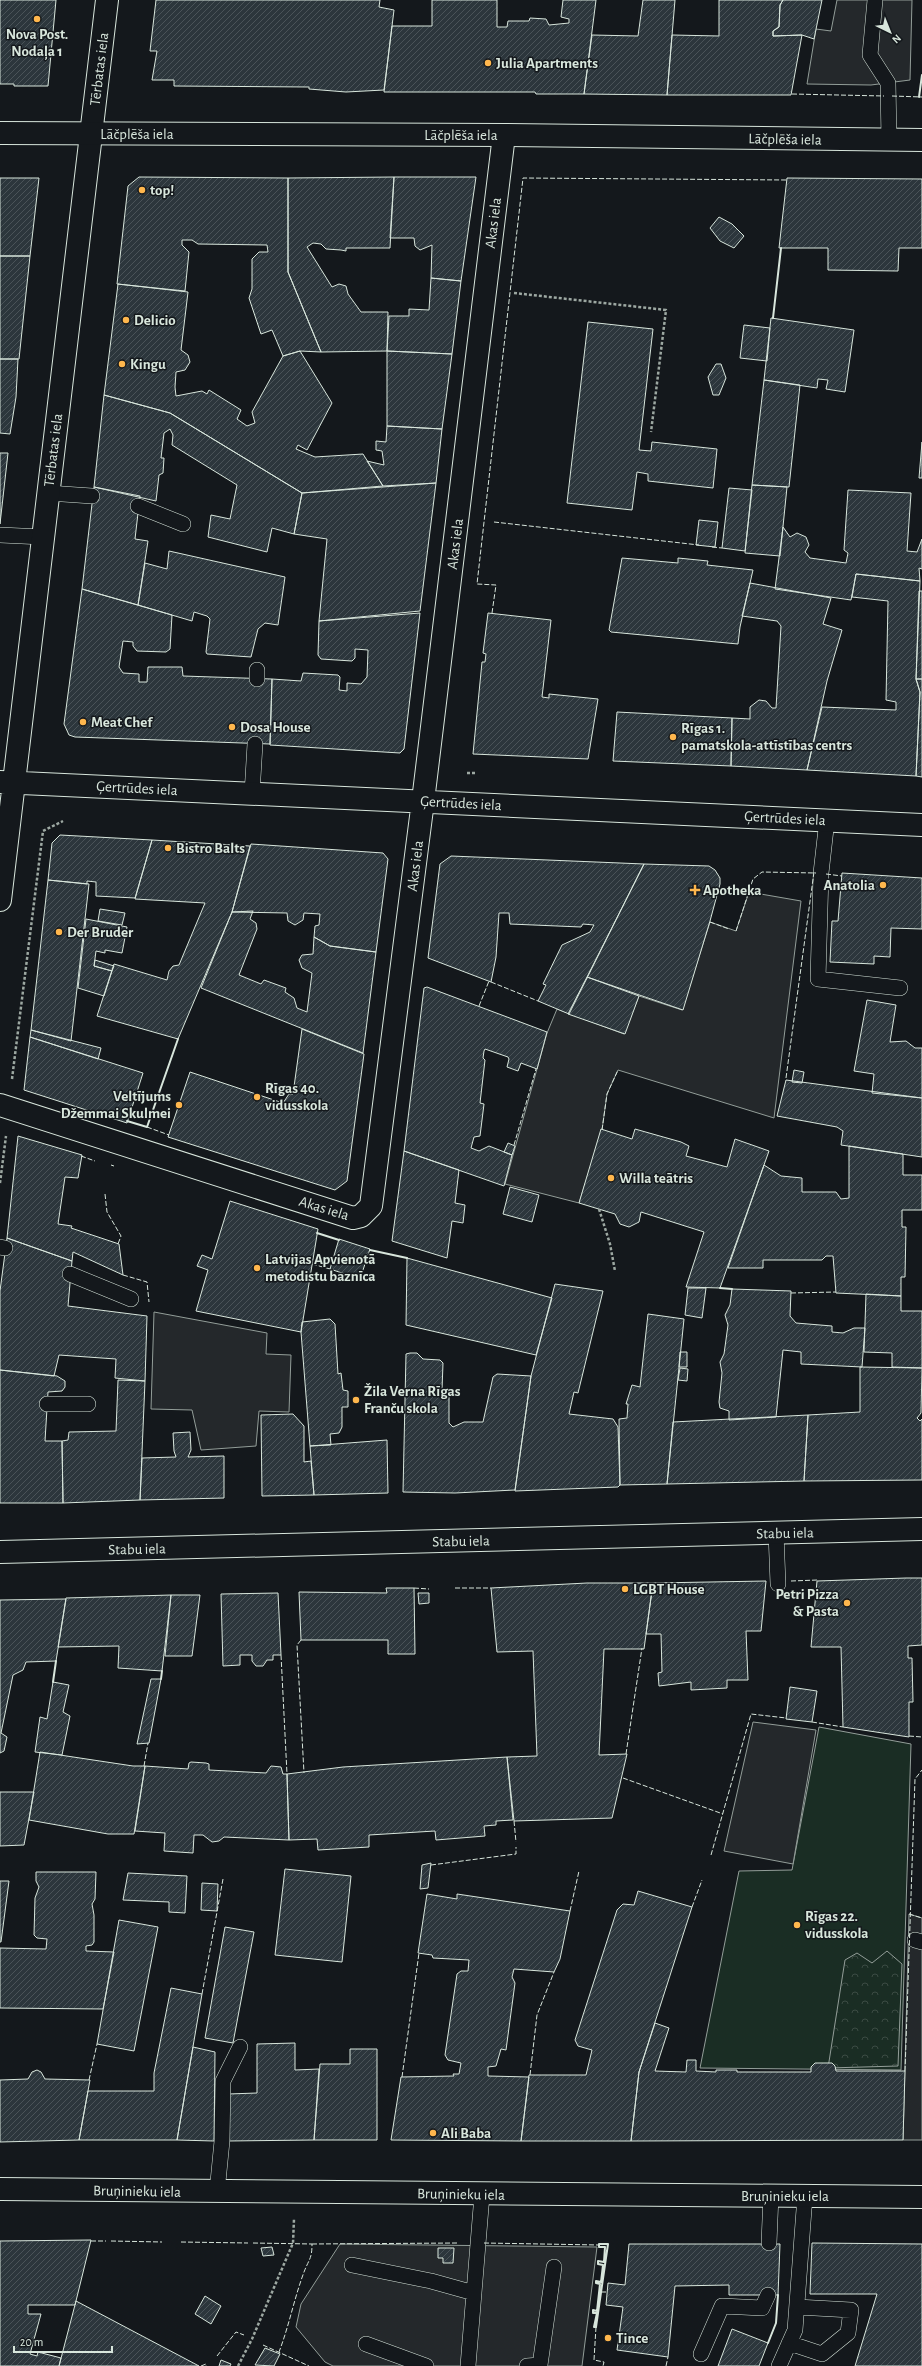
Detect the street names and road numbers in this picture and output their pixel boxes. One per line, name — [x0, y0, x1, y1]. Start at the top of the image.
street label: Tērbatas iela — [88, 32, 111, 107]
street label: Lāčplēša iela — [100, 127, 174, 142]
street label: Lāčplēša iela — [424, 128, 498, 143]
street label: Lāčplēša iela — [748, 131, 822, 148]
street label: Akas iela — [483, 197, 504, 249]
street label: Tērbatas iela — [42, 413, 65, 488]
street label: Akas iela — [445, 518, 466, 570]
street label: Ģertrūdes iela — [96, 779, 178, 799]
street label: Ģertrūdes iela — [420, 794, 502, 814]
street label: Ģertrūdes iela — [744, 809, 826, 829]
street label: Akas iela — [405, 840, 426, 892]
street label: Akas iela — [297, 1194, 351, 1223]
street label: Stabu iela — [756, 1525, 814, 1542]
street label: Stabu iela — [432, 1533, 490, 1550]
street label: Stabu iela — [108, 1541, 166, 1558]
street label: Bruņinieku iela — [93, 2183, 181, 2201]
street label: Bruņinieku iela — [417, 2186, 505, 2204]
street label: Bruņinieku iela — [741, 2189, 829, 2205]

